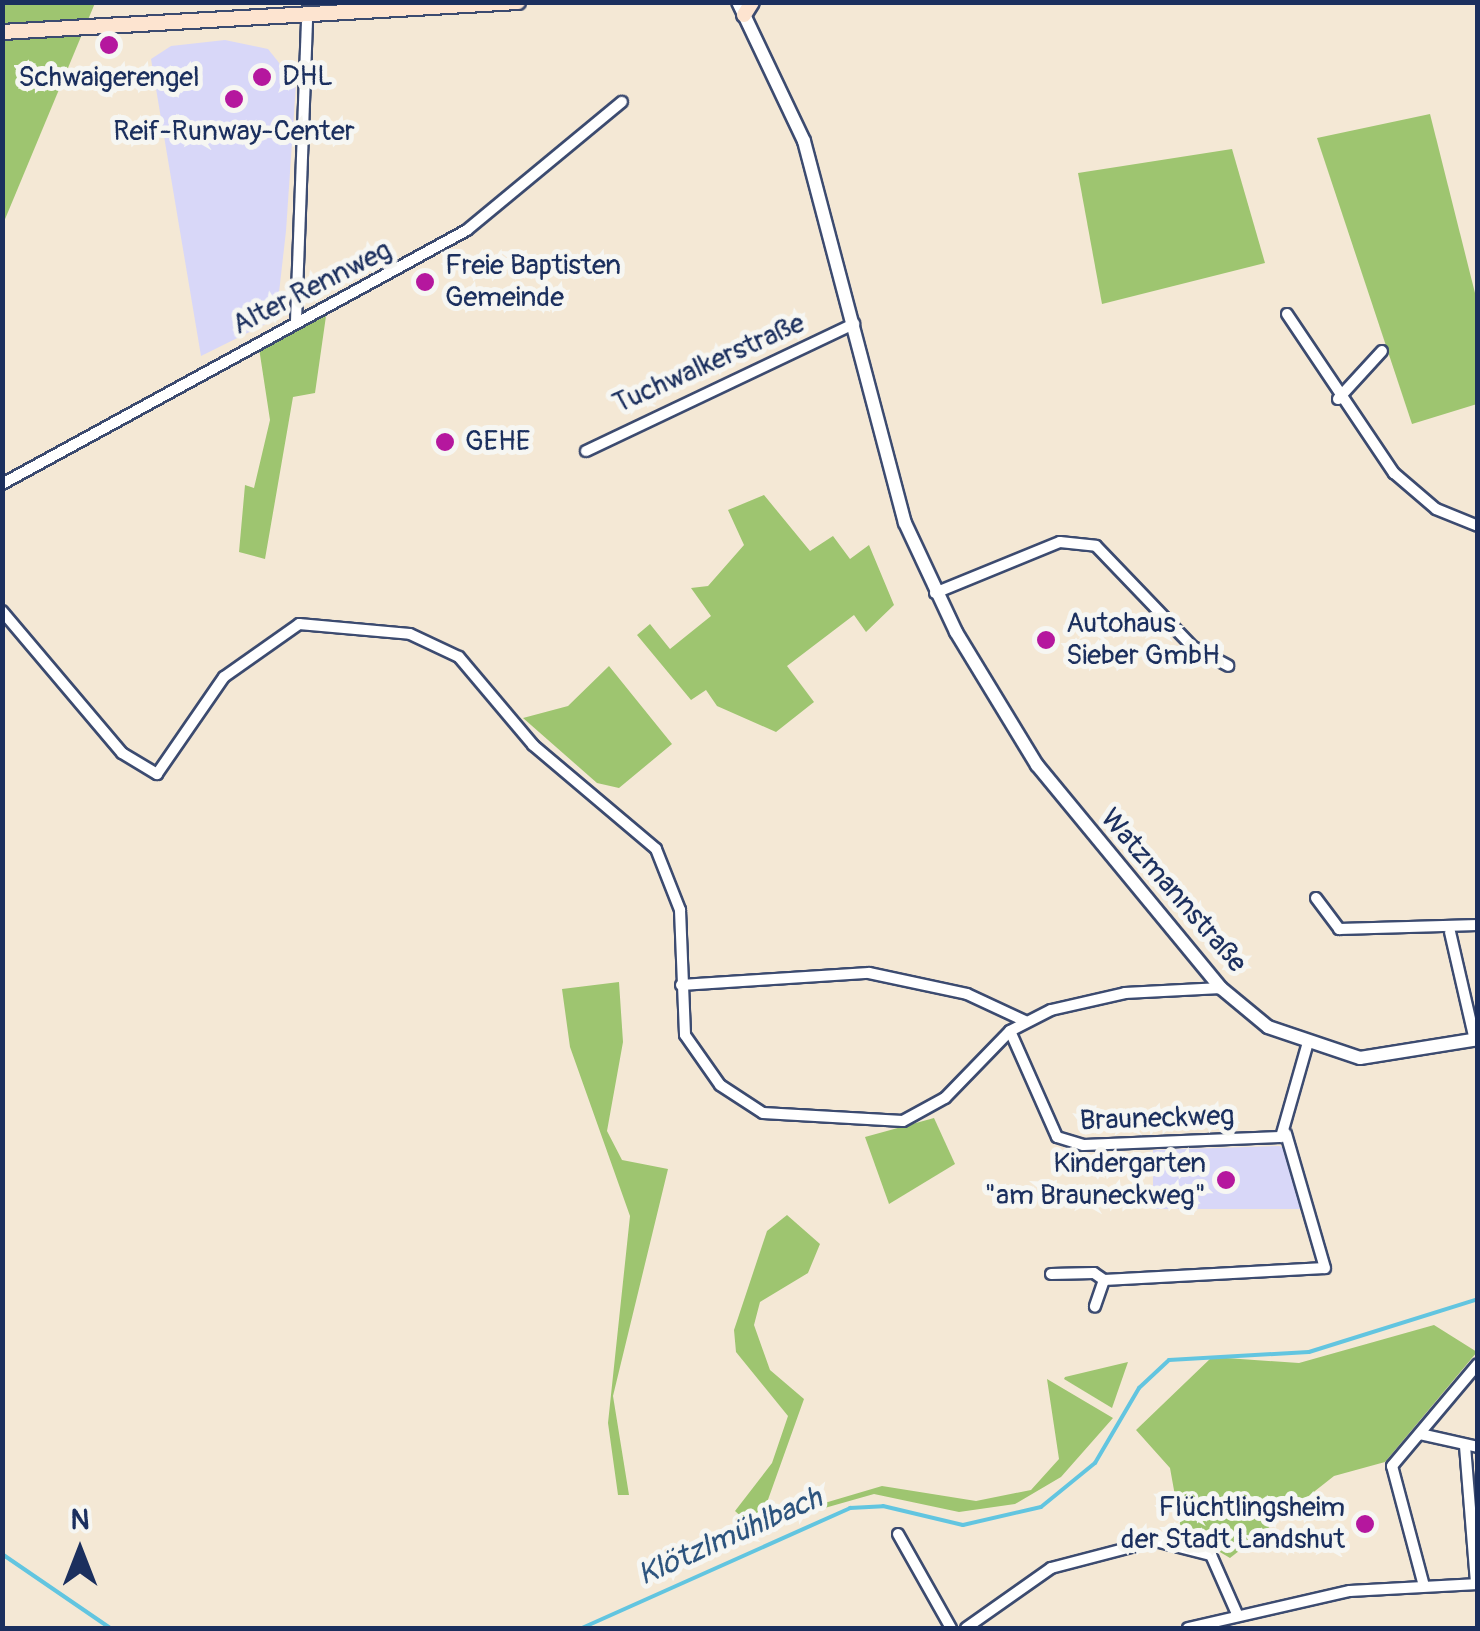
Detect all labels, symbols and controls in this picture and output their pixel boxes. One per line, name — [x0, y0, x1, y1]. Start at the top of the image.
marker: Schwaigerengel — [98, 34, 120, 56]
place label: DHL — [282, 60, 333, 94]
place label: Schwaigerengel — [18, 61, 200, 95]
marker: DHL — [251, 66, 273, 88]
marker: Reif-Runway-Center — [223, 88, 245, 110]
place label: Reif-Runway-Center — [113, 115, 355, 149]
street label: Alter Rennweg — [227, 234, 397, 342]
place label: Freie Baptisten Gemeinde — [445, 249, 621, 315]
marker: Freie Baptisten Gemeinde — [414, 271, 436, 293]
street label: Tuchwalkerstraße — [608, 307, 810, 421]
place label: GEHE — [465, 425, 530, 459]
marker: GEHE — [434, 431, 456, 453]
place label: Autohaus Sieber GmbH — [1066, 607, 1220, 673]
marker: Autohaus Sieber GmbH — [1035, 629, 1057, 651]
street label: Watzmannstraße — [1093, 802, 1253, 980]
street label: Brauneckweg — [1079, 1100, 1235, 1138]
place label: Kindergarten "am Brauneckweg" — [985, 1147, 1206, 1213]
marker: Kindergarten "am Brauneckweg" — [1215, 1169, 1237, 1191]
water label: Klötzlmühlbach — [632, 1480, 828, 1594]
place label: Flüchtlingsheim der Stadt Landshut — [1121, 1491, 1345, 1557]
north arrow — [30, 1501, 130, 1601]
text: N — [71, 1503, 89, 1538]
marker: Flüchtlingsheim der Stadt Landshut — [1354, 1513, 1376, 1535]

